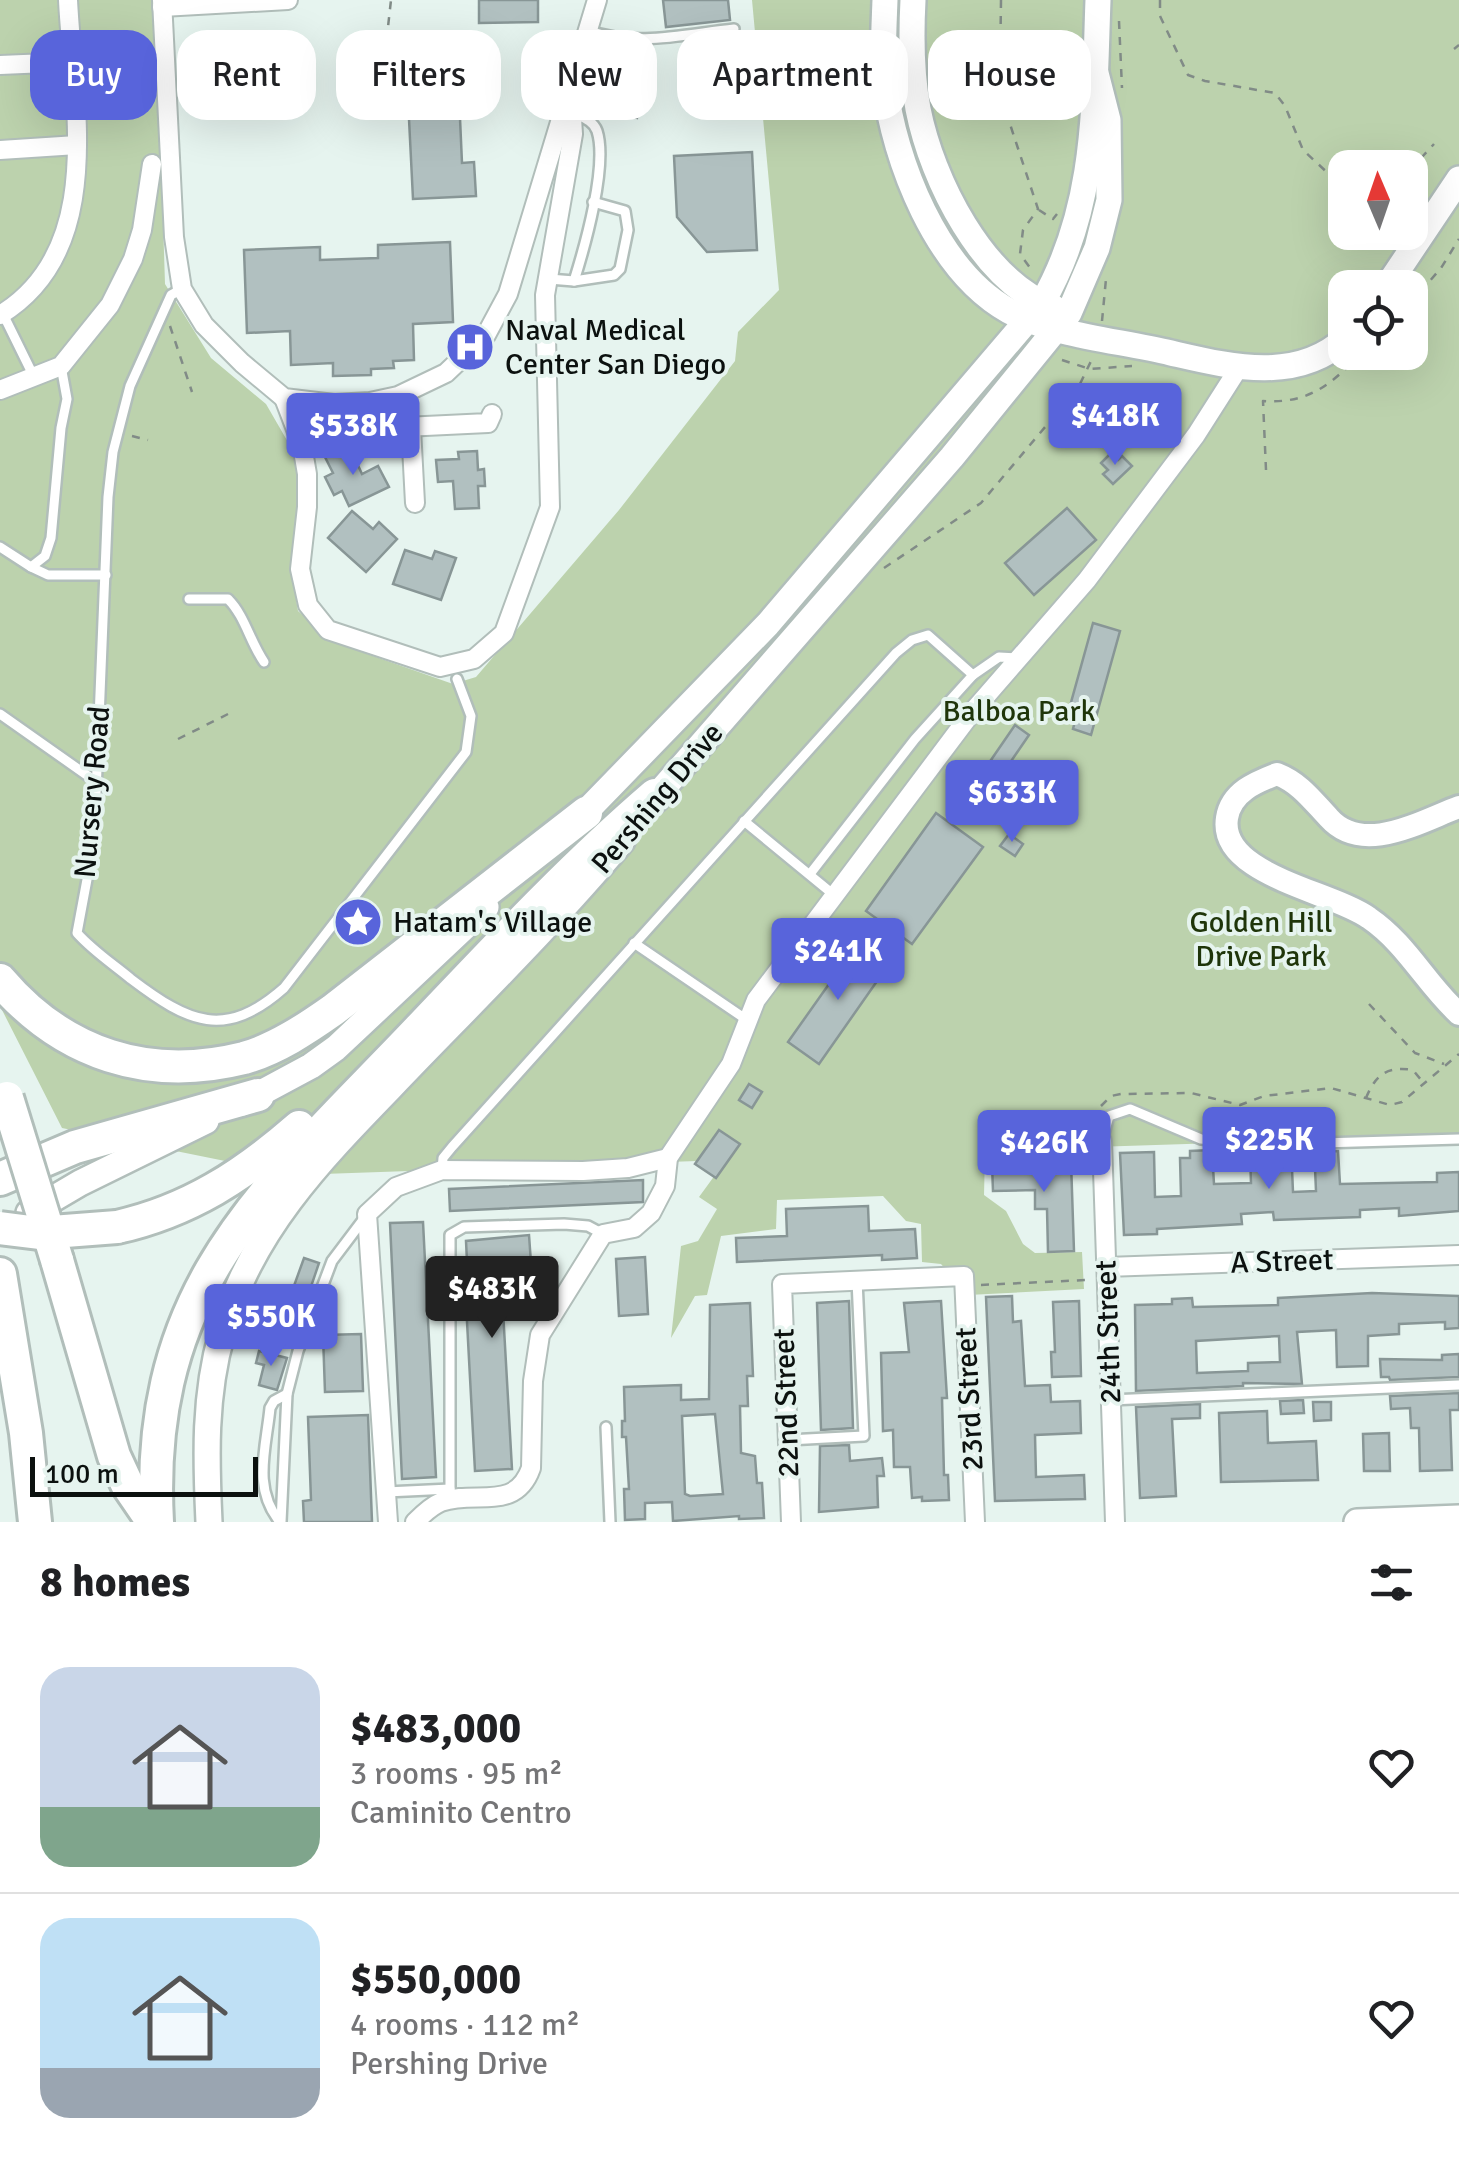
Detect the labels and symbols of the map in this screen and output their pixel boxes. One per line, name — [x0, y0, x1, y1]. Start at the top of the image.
north arrow — [1328, 150, 1428, 250]
place label: Naval Medical Center San Diego — [505, 312, 726, 383]
hospital icon: Naval Medical Center San Diego — [444, 321, 496, 373]
pin: $418K — [1045, 383, 1185, 468]
pin: $538K — [283, 393, 423, 478]
park label: Balboa Park — [942, 693, 1096, 730]
street label: Nursery Road — [67, 704, 118, 880]
street label: Pershing Drive — [584, 715, 731, 881]
pin: $633K — [942, 760, 1082, 845]
place icon: Hatam's Village — [332, 896, 384, 948]
place label: Hatam's Village — [393, 904, 592, 941]
park label: Golden Hill Drive Park — [1189, 904, 1333, 975]
pin: $241K — [768, 918, 908, 1003]
pin: $225K — [1199, 1107, 1339, 1192]
pin: $426K — [974, 1110, 1114, 1195]
street label: A Street — [1230, 1241, 1334, 1282]
pin: $483K — [422, 1256, 562, 1341]
street label: 24th Street — [1087, 1259, 1130, 1405]
pin: $550K — [201, 1284, 341, 1369]
street label: 23rd Street — [947, 1326, 992, 1472]
street label: 22nd Street — [765, 1328, 808, 1478]
scale bar — [30, 1452, 258, 1496]

